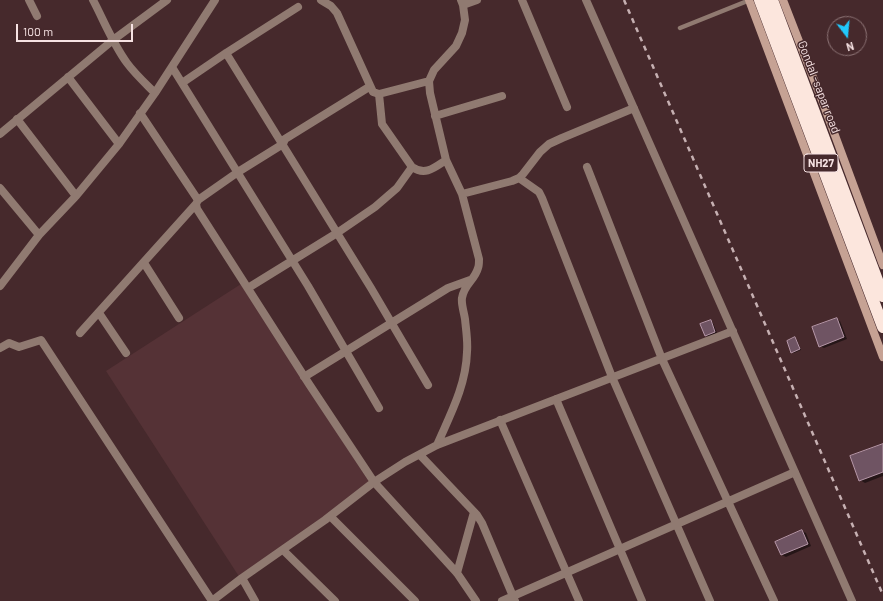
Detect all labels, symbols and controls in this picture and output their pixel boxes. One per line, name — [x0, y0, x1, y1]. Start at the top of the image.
scale bar — [18, 16, 135, 42]
north arrow — [827, 16, 867, 56]
text: 100 m — [23, 24, 53, 38]
street label: Gondal -sapar road — [795, 39, 843, 135]
text: N — [845, 40, 855, 54]
road number: NH27 — [804, 154, 838, 172]

